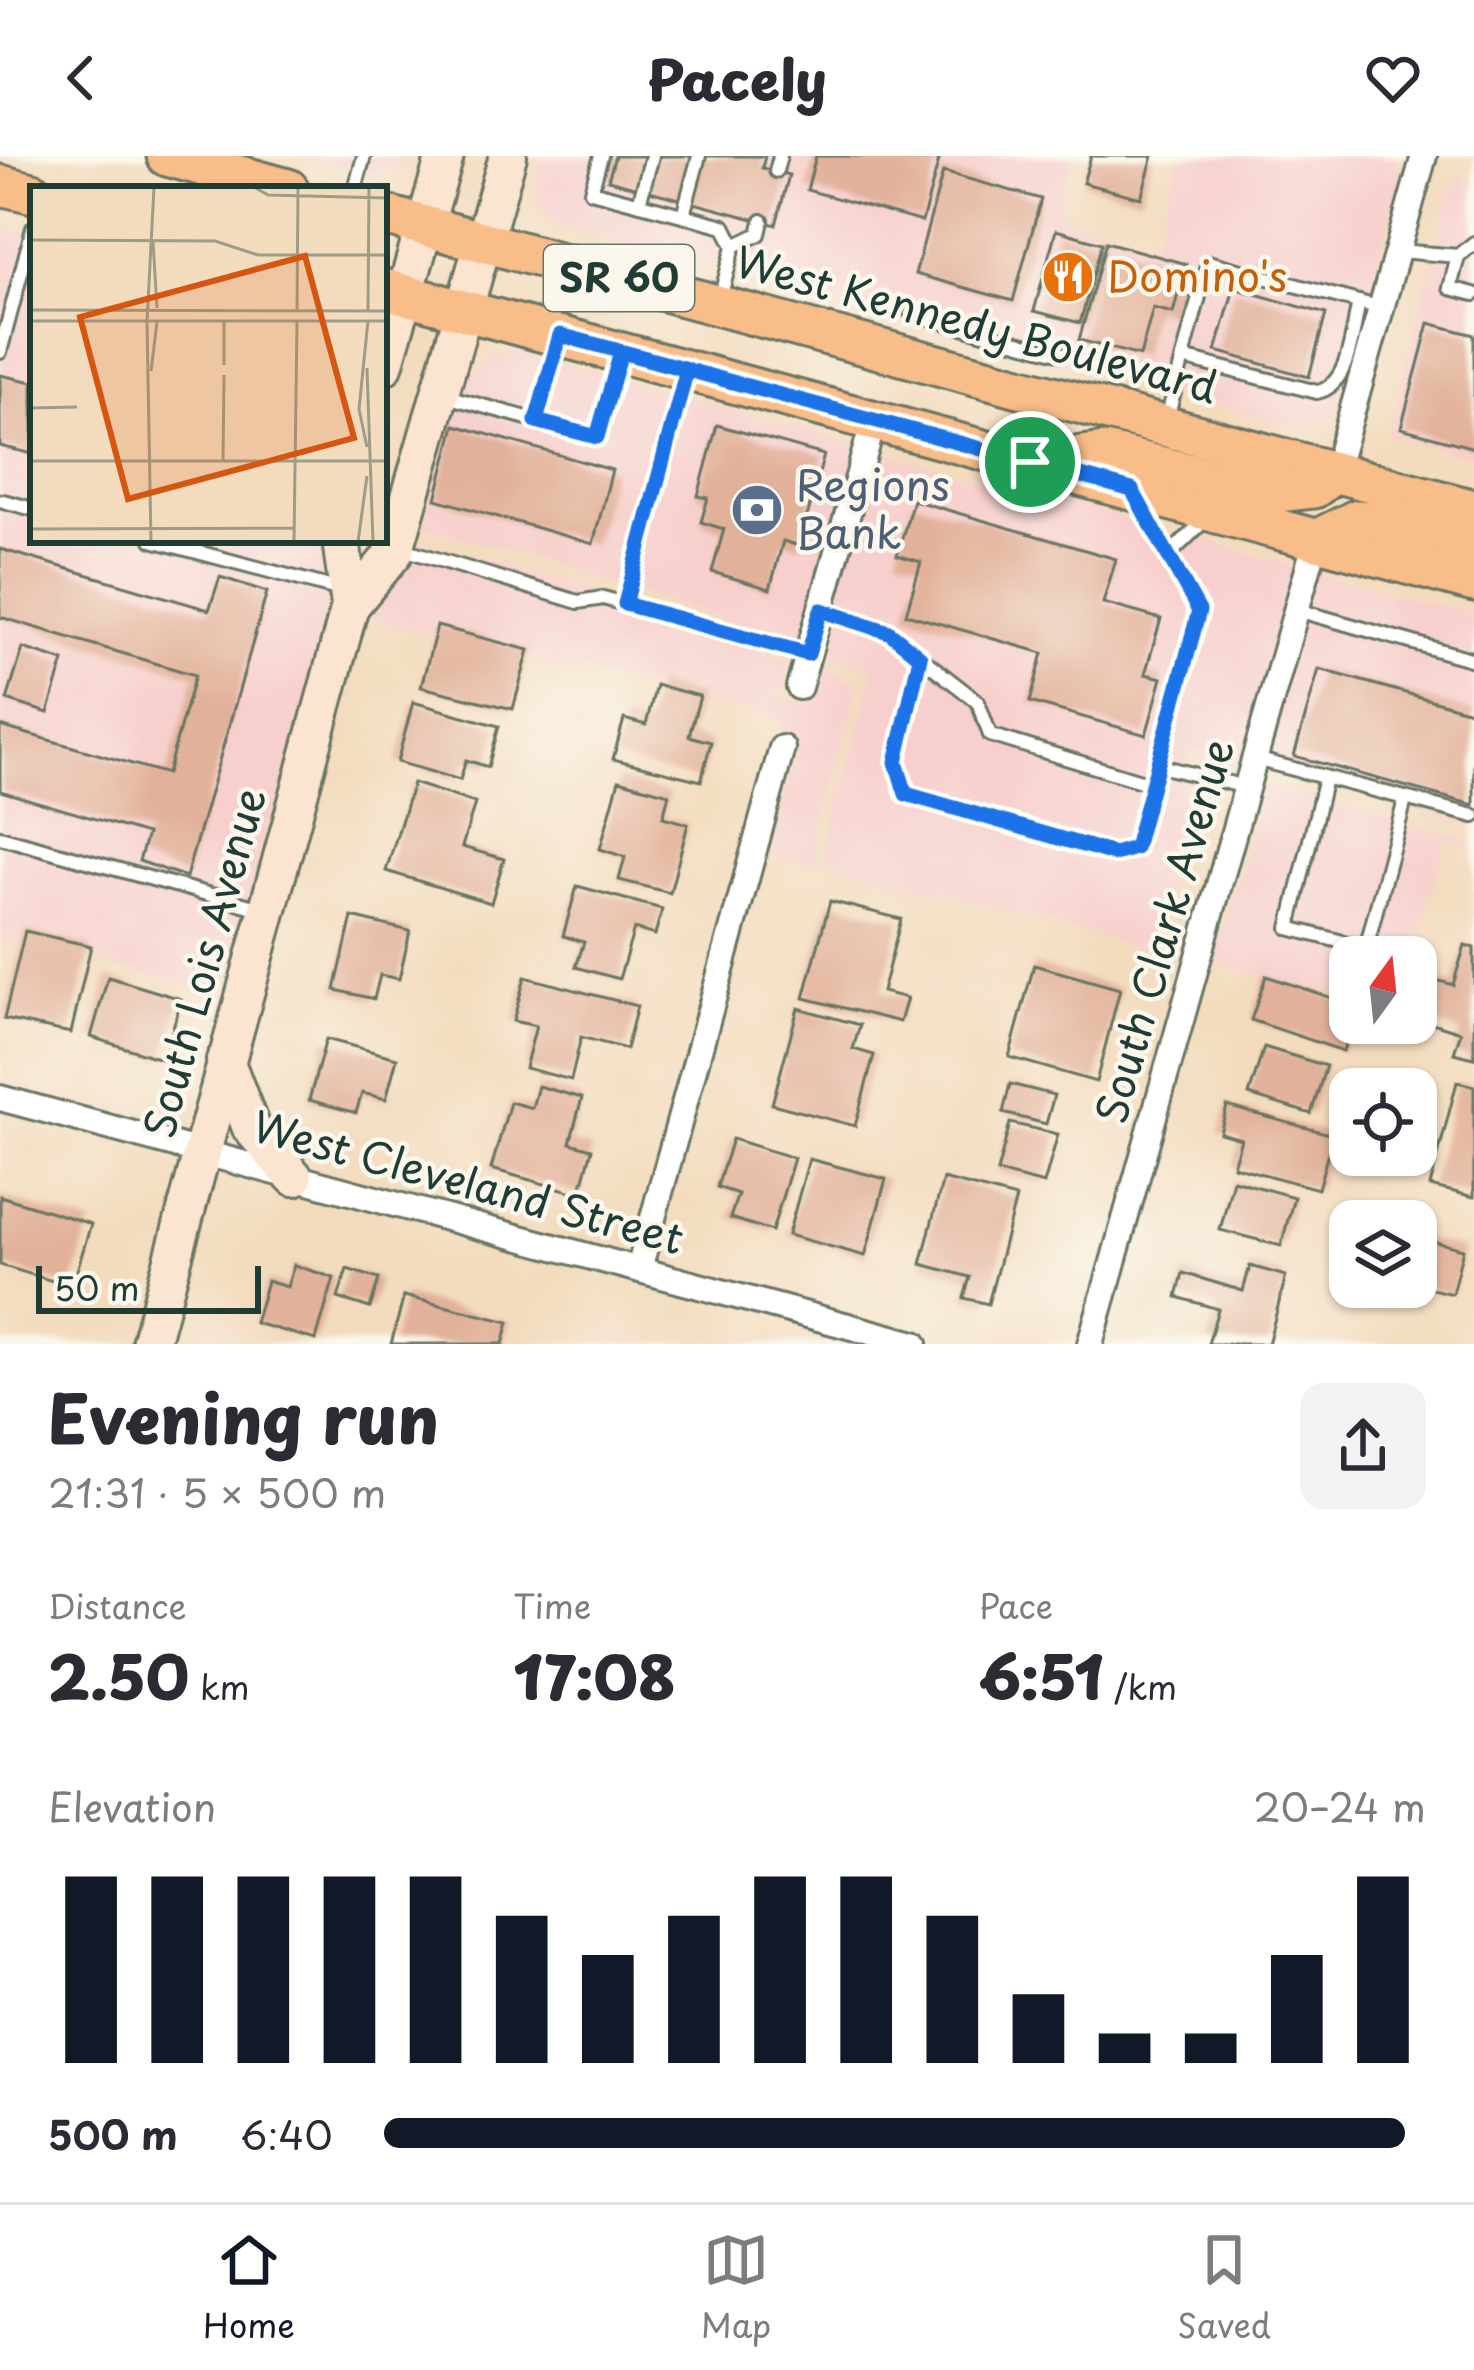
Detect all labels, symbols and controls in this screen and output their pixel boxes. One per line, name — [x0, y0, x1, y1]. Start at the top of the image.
text: Pacely — [647, 38, 827, 119]
icon: back — [48, 45, 114, 111]
icon: heart — [1360, 45, 1426, 111]
inset map — [30, 186, 387, 543]
street label: West Kennedy Boulevard — [729, 228, 1225, 417]
place label: Domino's — [1107, 243, 1287, 306]
road number: SR 60 — [544, 245, 694, 311]
restaurant icon: Domino's — [1040, 249, 1096, 305]
pin — [979, 411, 1081, 513]
icon: arrive — [997, 429, 1063, 495]
place label: Regions Bank — [796, 452, 950, 563]
bank icon: Regions Bank — [729, 482, 785, 538]
street label: South Clark Avenue — [1078, 731, 1248, 1130]
street label: South Lois Avenue — [126, 780, 280, 1144]
north arrow — [1329, 936, 1437, 1044]
map controls — [1329, 936, 1437, 1308]
button: locate — [1329, 1068, 1437, 1176]
street label: West Cleveland Street — [246, 1093, 691, 1268]
button: layers — [1329, 1200, 1437, 1308]
scale bar — [36, 1260, 261, 1313]
text: 50 m — [54, 1262, 140, 1312]
text: Evening run — [48, 1367, 439, 1466]
button: share — [1300, 1383, 1426, 1509]
text: 21:31 · 5 × 500 m — [48, 1462, 386, 1521]
text: Distance — [48, 1580, 186, 1630]
text: Time — [513, 1580, 591, 1630]
text: Pace — [979, 1580, 1053, 1630]
text: 2.50 — [48, 1630, 189, 1720]
text: 17:08 — [513, 1630, 676, 1720]
text: 6:51 — [979, 1630, 1103, 1720]
text: km — [189, 1661, 250, 1711]
text: /km — [1103, 1661, 1177, 1711]
text: Elevation — [48, 1776, 216, 1835]
text: 20–24 m — [1253, 1776, 1426, 1835]
text: 500 m — [48, 2104, 178, 2163]
text: 6:40 — [240, 2104, 333, 2163]
tab: Home — [203, 2227, 295, 2349]
tab: Map — [701, 2227, 771, 2349]
tab: Saved — [1177, 2227, 1271, 2349]

